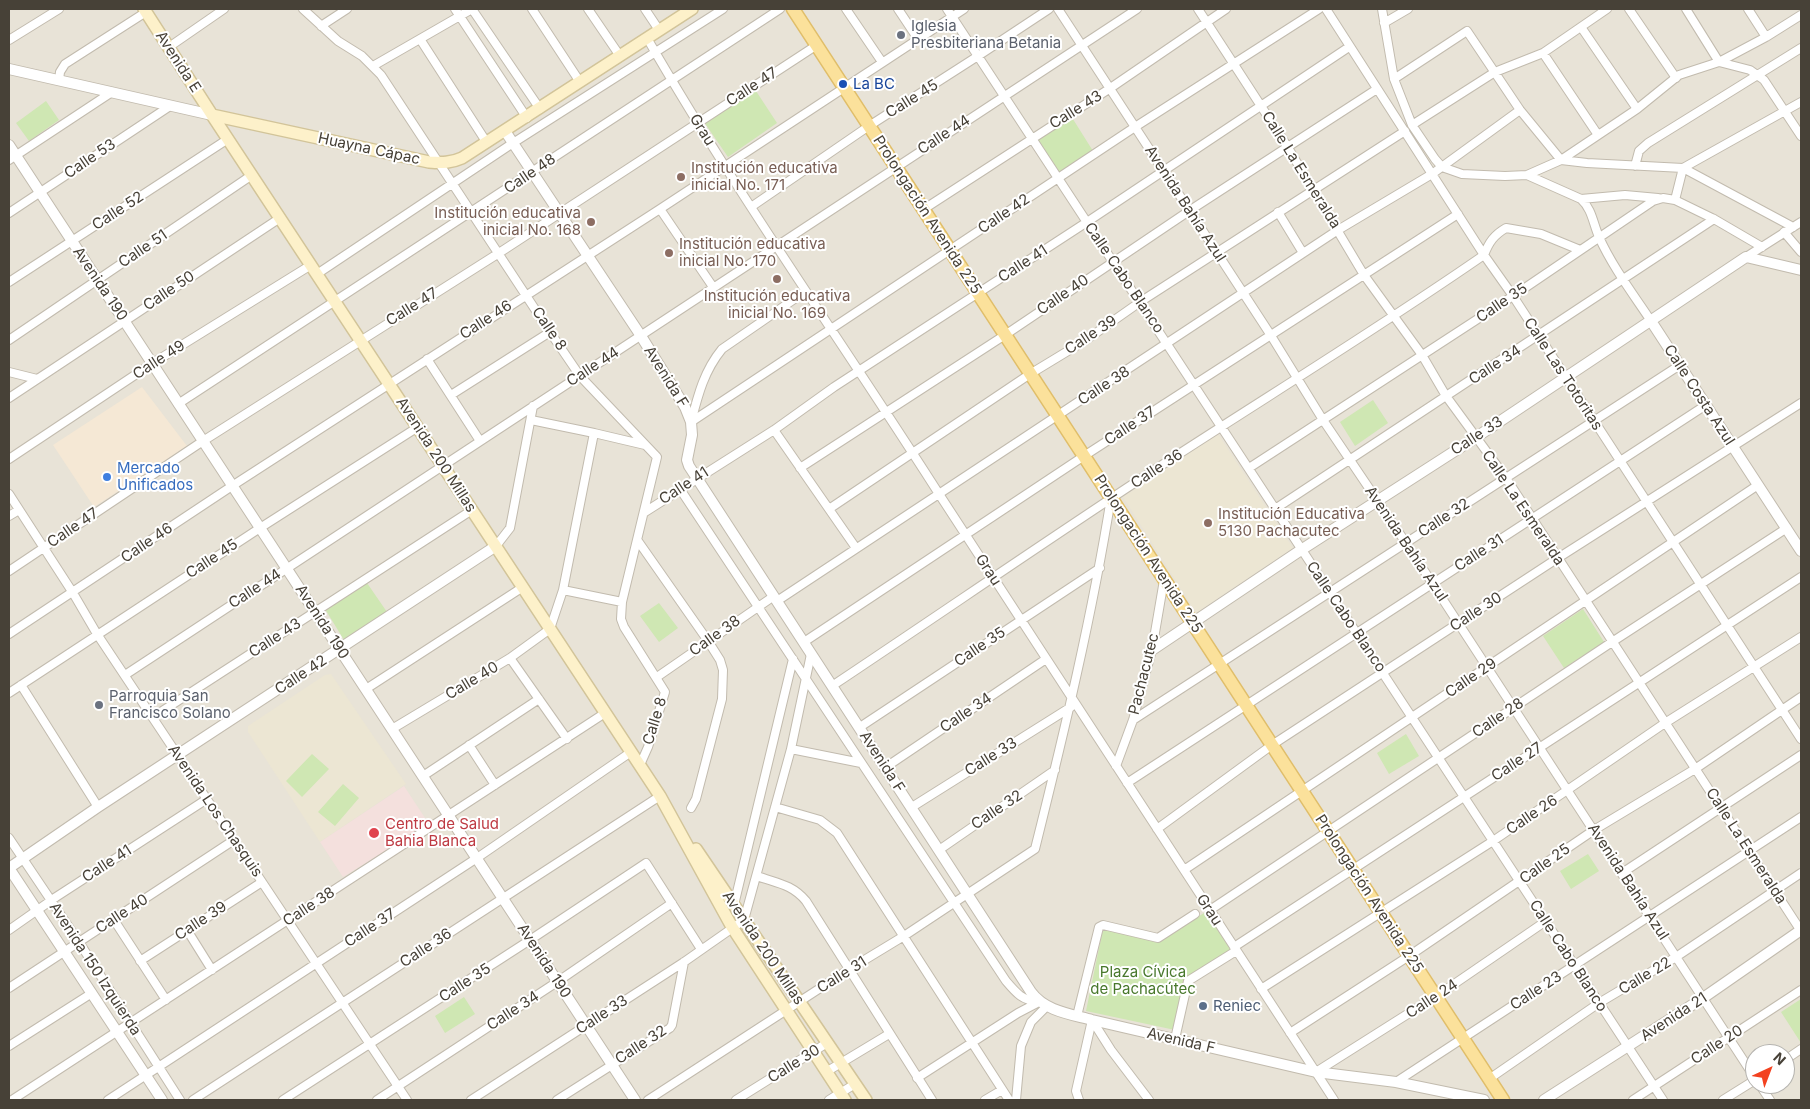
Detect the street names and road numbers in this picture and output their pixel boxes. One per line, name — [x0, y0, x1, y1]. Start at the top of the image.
street label: Avenida E — [152, 28, 204, 96]
street label: Calle 47 — [723, 64, 781, 110]
street label: Calle 45 — [882, 76, 942, 122]
street label: Calle 43 — [1046, 87, 1106, 133]
street label: Calle La Esmeralda — [1258, 108, 1344, 232]
street label: Grau — [685, 111, 719, 149]
street label: Calle 44 — [914, 111, 974, 159]
street label: Huayna Cápac — [316, 129, 422, 169]
street label: Prolongación Avenida 225 — [869, 132, 985, 298]
street label: Calle 53 — [61, 135, 119, 183]
street label: Avenida Bahía Azul — [1141, 142, 1229, 266]
street label: Calle 48 — [501, 150, 559, 198]
street label: Calle 52 — [89, 188, 147, 234]
street label: Calle 42 — [975, 190, 1033, 238]
street label: Calle Cabo Blanco — [1080, 219, 1168, 337]
street label: Calle 51 — [115, 226, 171, 272]
street label: Calle 41 — [995, 241, 1051, 287]
street label: Avenida 190 — [69, 244, 131, 324]
street label: Calle 50 — [140, 267, 198, 315]
street label: Calle 40 — [1034, 271, 1092, 319]
street label: Calle 35 — [1473, 279, 1531, 327]
street label: Calle 47 — [383, 284, 441, 330]
street label: Calle 46 — [457, 296, 515, 344]
street label: Calle 8 — [528, 304, 570, 354]
street label: Calle 39 — [1062, 312, 1120, 358]
street label: Calle Las Totoritas — [1520, 314, 1606, 434]
street label: Calle 49 — [130, 336, 188, 384]
street label: Calle Costa Azul — [1660, 341, 1738, 449]
street label: Calle 34 — [1466, 342, 1524, 388]
street label: Calle 44 — [563, 343, 623, 391]
street label: Avenida F — [640, 343, 692, 411]
street label: Calle 38 — [1075, 363, 1133, 409]
street label: Avenida 200 Millas — [392, 394, 480, 516]
street label: Calle 37 — [1101, 403, 1159, 449]
street label: Calle 33 — [1448, 413, 1506, 459]
street label: Calle 36 — [1128, 446, 1186, 492]
street label: Calle La Esmeralda — [1478, 447, 1568, 569]
street label: Calle 41 — [656, 463, 712, 509]
street label: Prolongación Avenida 225 — [1090, 471, 1206, 637]
street label: Avenida Bahía Azul — [1361, 483, 1451, 605]
street label: Calle 32 — [1415, 495, 1473, 541]
street label: Calle 47 — [44, 504, 102, 552]
street label: Calle 46 — [118, 519, 176, 567]
street label: Calle 31 — [1451, 530, 1507, 576]
street label: Calle 45 — [183, 536, 241, 582]
street label: Grau — [971, 551, 1005, 589]
street label: Calle Cabo Blanco — [1302, 558, 1390, 676]
street label: Calle 44 — [225, 565, 285, 613]
street label: Avenida 190 — [291, 581, 353, 663]
street label: Calle 30 — [1447, 589, 1505, 635]
street label: Calle 38 — [686, 612, 744, 660]
street label: Calle 43 — [246, 615, 304, 661]
street label: Calle 35 — [951, 623, 1009, 671]
street label: Pachacutec — [1125, 631, 1163, 717]
street label: Calle 42 — [272, 652, 330, 698]
street label: Calle 29 — [1442, 654, 1500, 702]
street label: Calle 40 — [442, 658, 502, 704]
street label: Calle 34 — [937, 689, 995, 737]
street label: Calle 28 — [1469, 694, 1527, 742]
street label: Calle 8 — [639, 695, 671, 747]
street label: Avenida F — [856, 728, 908, 796]
street label: Calle 33 — [962, 734, 1020, 780]
street label: Calle 27 — [1488, 739, 1546, 785]
street label: Avenida Los Chasquis — [164, 741, 266, 881]
street label: Calle La Esmeralda — [1702, 785, 1790, 907]
street label: Calle 32 — [968, 786, 1026, 834]
street label: Calle 26 — [1503, 791, 1561, 839]
street label: Prolongación Avenida 225 — [1311, 811, 1427, 977]
street label: Avenida Bahía Azul — [1584, 820, 1672, 944]
street label: Calle 25 — [1516, 840, 1574, 888]
street label: Calle 41 — [79, 841, 135, 887]
street label: Calle 38 — [280, 884, 338, 930]
street label: Avenida 200 Millas — [718, 888, 808, 1008]
street label: Calle 40 — [92, 890, 152, 938]
street label: Grau — [1192, 891, 1226, 929]
street label: Calle Cabo Blanco — [1525, 897, 1611, 1015]
street label: Calle 39 — [172, 898, 230, 944]
street label: Avenida 150 Izquierda — [45, 899, 145, 1039]
street label: Calle 37 — [341, 905, 399, 951]
street label: Avenida 190 — [513, 920, 575, 1002]
street label: Calle 36 — [397, 925, 455, 971]
street label: Calle 31 — [814, 953, 870, 997]
street label: Calle 22 — [1616, 953, 1674, 999]
street label: Calle 35 — [436, 960, 494, 1006]
street label: Calle 23 — [1507, 968, 1565, 1014]
street label: Calle 24 — [1403, 976, 1461, 1022]
street label: Calle 34 — [484, 988, 542, 1034]
street label: Avenida 21 — [1637, 989, 1711, 1045]
street label: Calle 33 — [573, 992, 631, 1038]
street label: Calle 32 — [612, 1022, 670, 1068]
street label: Calle 20 — [1688, 1022, 1746, 1068]
street label: Avenida F — [1145, 1024, 1217, 1058]
street label: Calle 30 — [764, 1041, 824, 1087]

